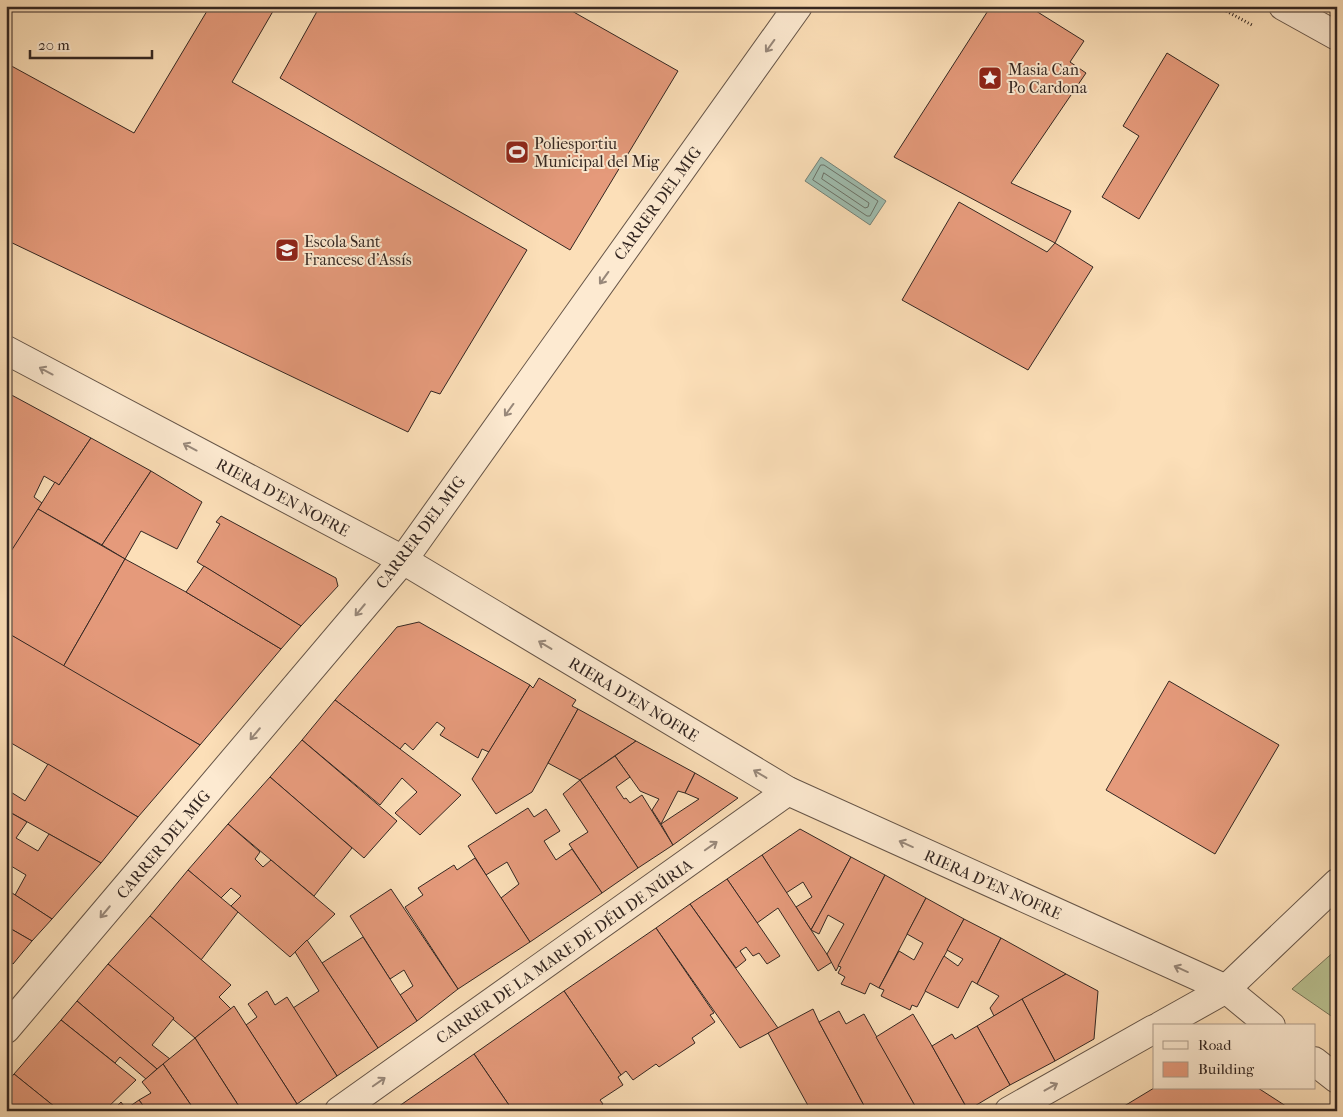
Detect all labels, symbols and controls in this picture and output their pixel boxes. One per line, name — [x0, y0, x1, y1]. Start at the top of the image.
scale bar — [30, 28, 152, 60]
text: 20 m — [38, 36, 70, 54]
one-way arrow — [765, 39, 775, 53]
place label: Masia Can Po Cardona — [1008, 60, 1088, 97]
place icon: Masia Can Po Cardona — [977, 65, 1003, 91]
place label: Poliesportiu Municipal del Mig — [534, 134, 660, 171]
sports icon: Poliesportiu Municipal del Mig — [504, 139, 530, 165]
street label: CARRER DEL MIG — [610, 143, 705, 264]
place label: Escola Sant Francesc d'Assís — [304, 232, 412, 269]
school or university icon: Escola Sant Francesc d'Assís — [274, 237, 300, 263]
one-way arrow — [599, 270, 609, 284]
one-way arrow — [39, 366, 54, 375]
one-way arrow — [504, 402, 514, 416]
one-way arrow — [182, 442, 197, 452]
street label: RIERA D'EN NOFRE — [213, 454, 353, 541]
street label: CARRER DEL MIG — [372, 472, 469, 592]
one-way arrow — [355, 604, 366, 617]
one-way arrow — [539, 640, 553, 650]
street label: RIERA D'EN NOFRE — [565, 653, 702, 746]
one-way arrow — [250, 728, 261, 741]
one-way arrow — [753, 768, 767, 778]
street label: CARRER DEL MIG — [112, 786, 214, 903]
one-way arrow — [899, 839, 914, 849]
one-way arrow — [704, 841, 718, 851]
street label: RIERA D'EN NOFRE — [921, 846, 1065, 923]
street label: CARRER DE LA MARE DE DÉU DE NÚRIA — [432, 854, 697, 1048]
one-way arrow — [99, 905, 111, 918]
one-way arrow — [1174, 964, 1189, 973]
legend — [1153, 1024, 1316, 1090]
text: Road — [1198, 1036, 1232, 1054]
text: Building — [1198, 1060, 1255, 1078]
one-way arrow — [372, 1077, 385, 1088]
one-way arrow — [1044, 1082, 1059, 1092]

